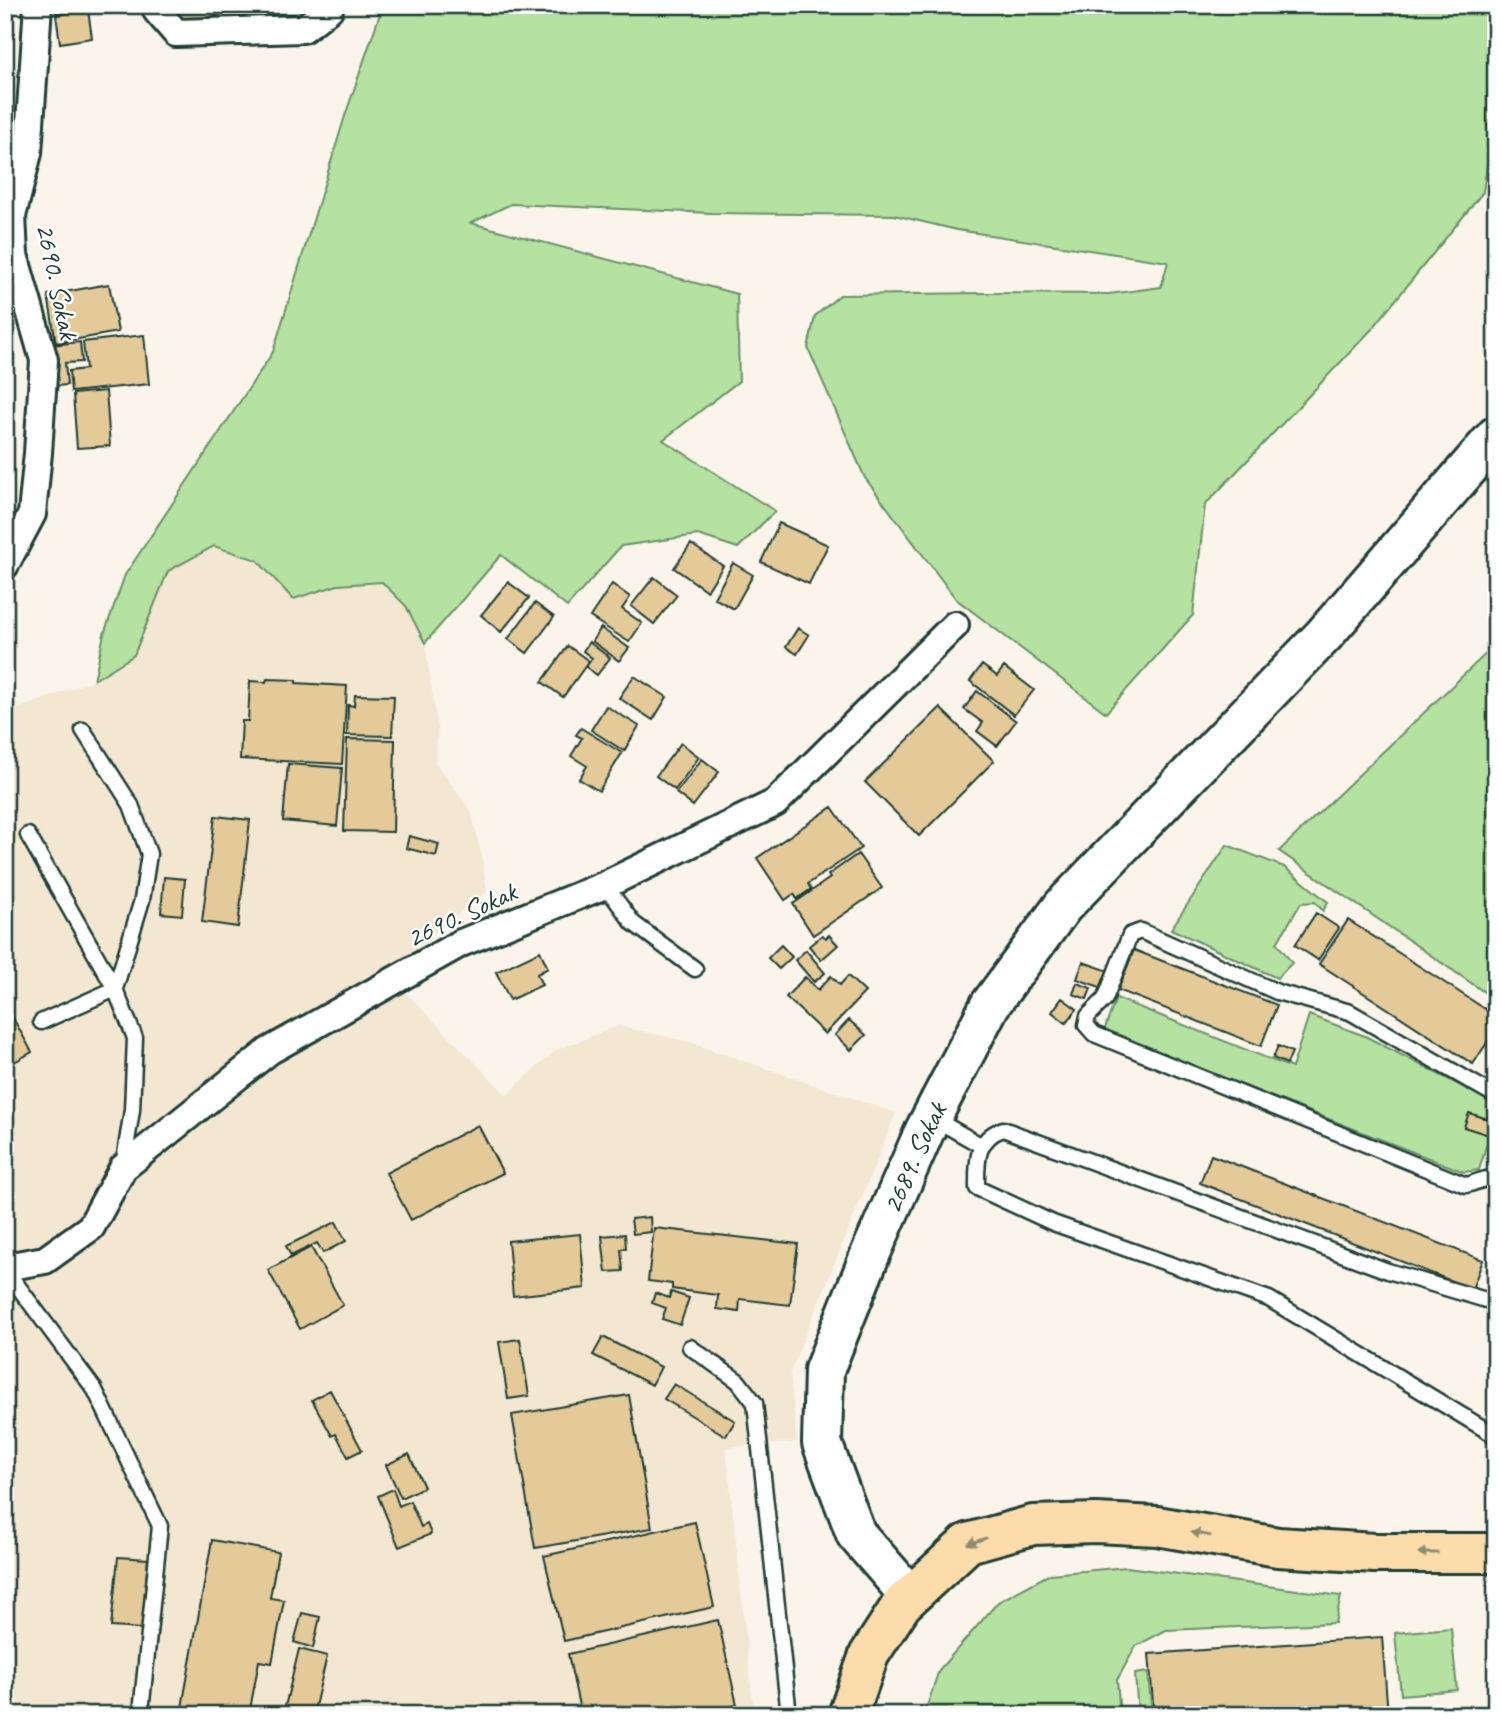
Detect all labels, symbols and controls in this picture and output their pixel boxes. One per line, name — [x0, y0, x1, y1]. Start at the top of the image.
street label: 2690. Sokak — [28, 220, 87, 344]
street label: 2690. Sokak — [401, 873, 524, 955]
street label: 2689. Sokak — [874, 1095, 955, 1218]
one-way arrow — [1190, 1528, 1212, 1539]
one-way arrow — [967, 1536, 988, 1547]
one-way arrow — [1416, 1547, 1438, 1559]

